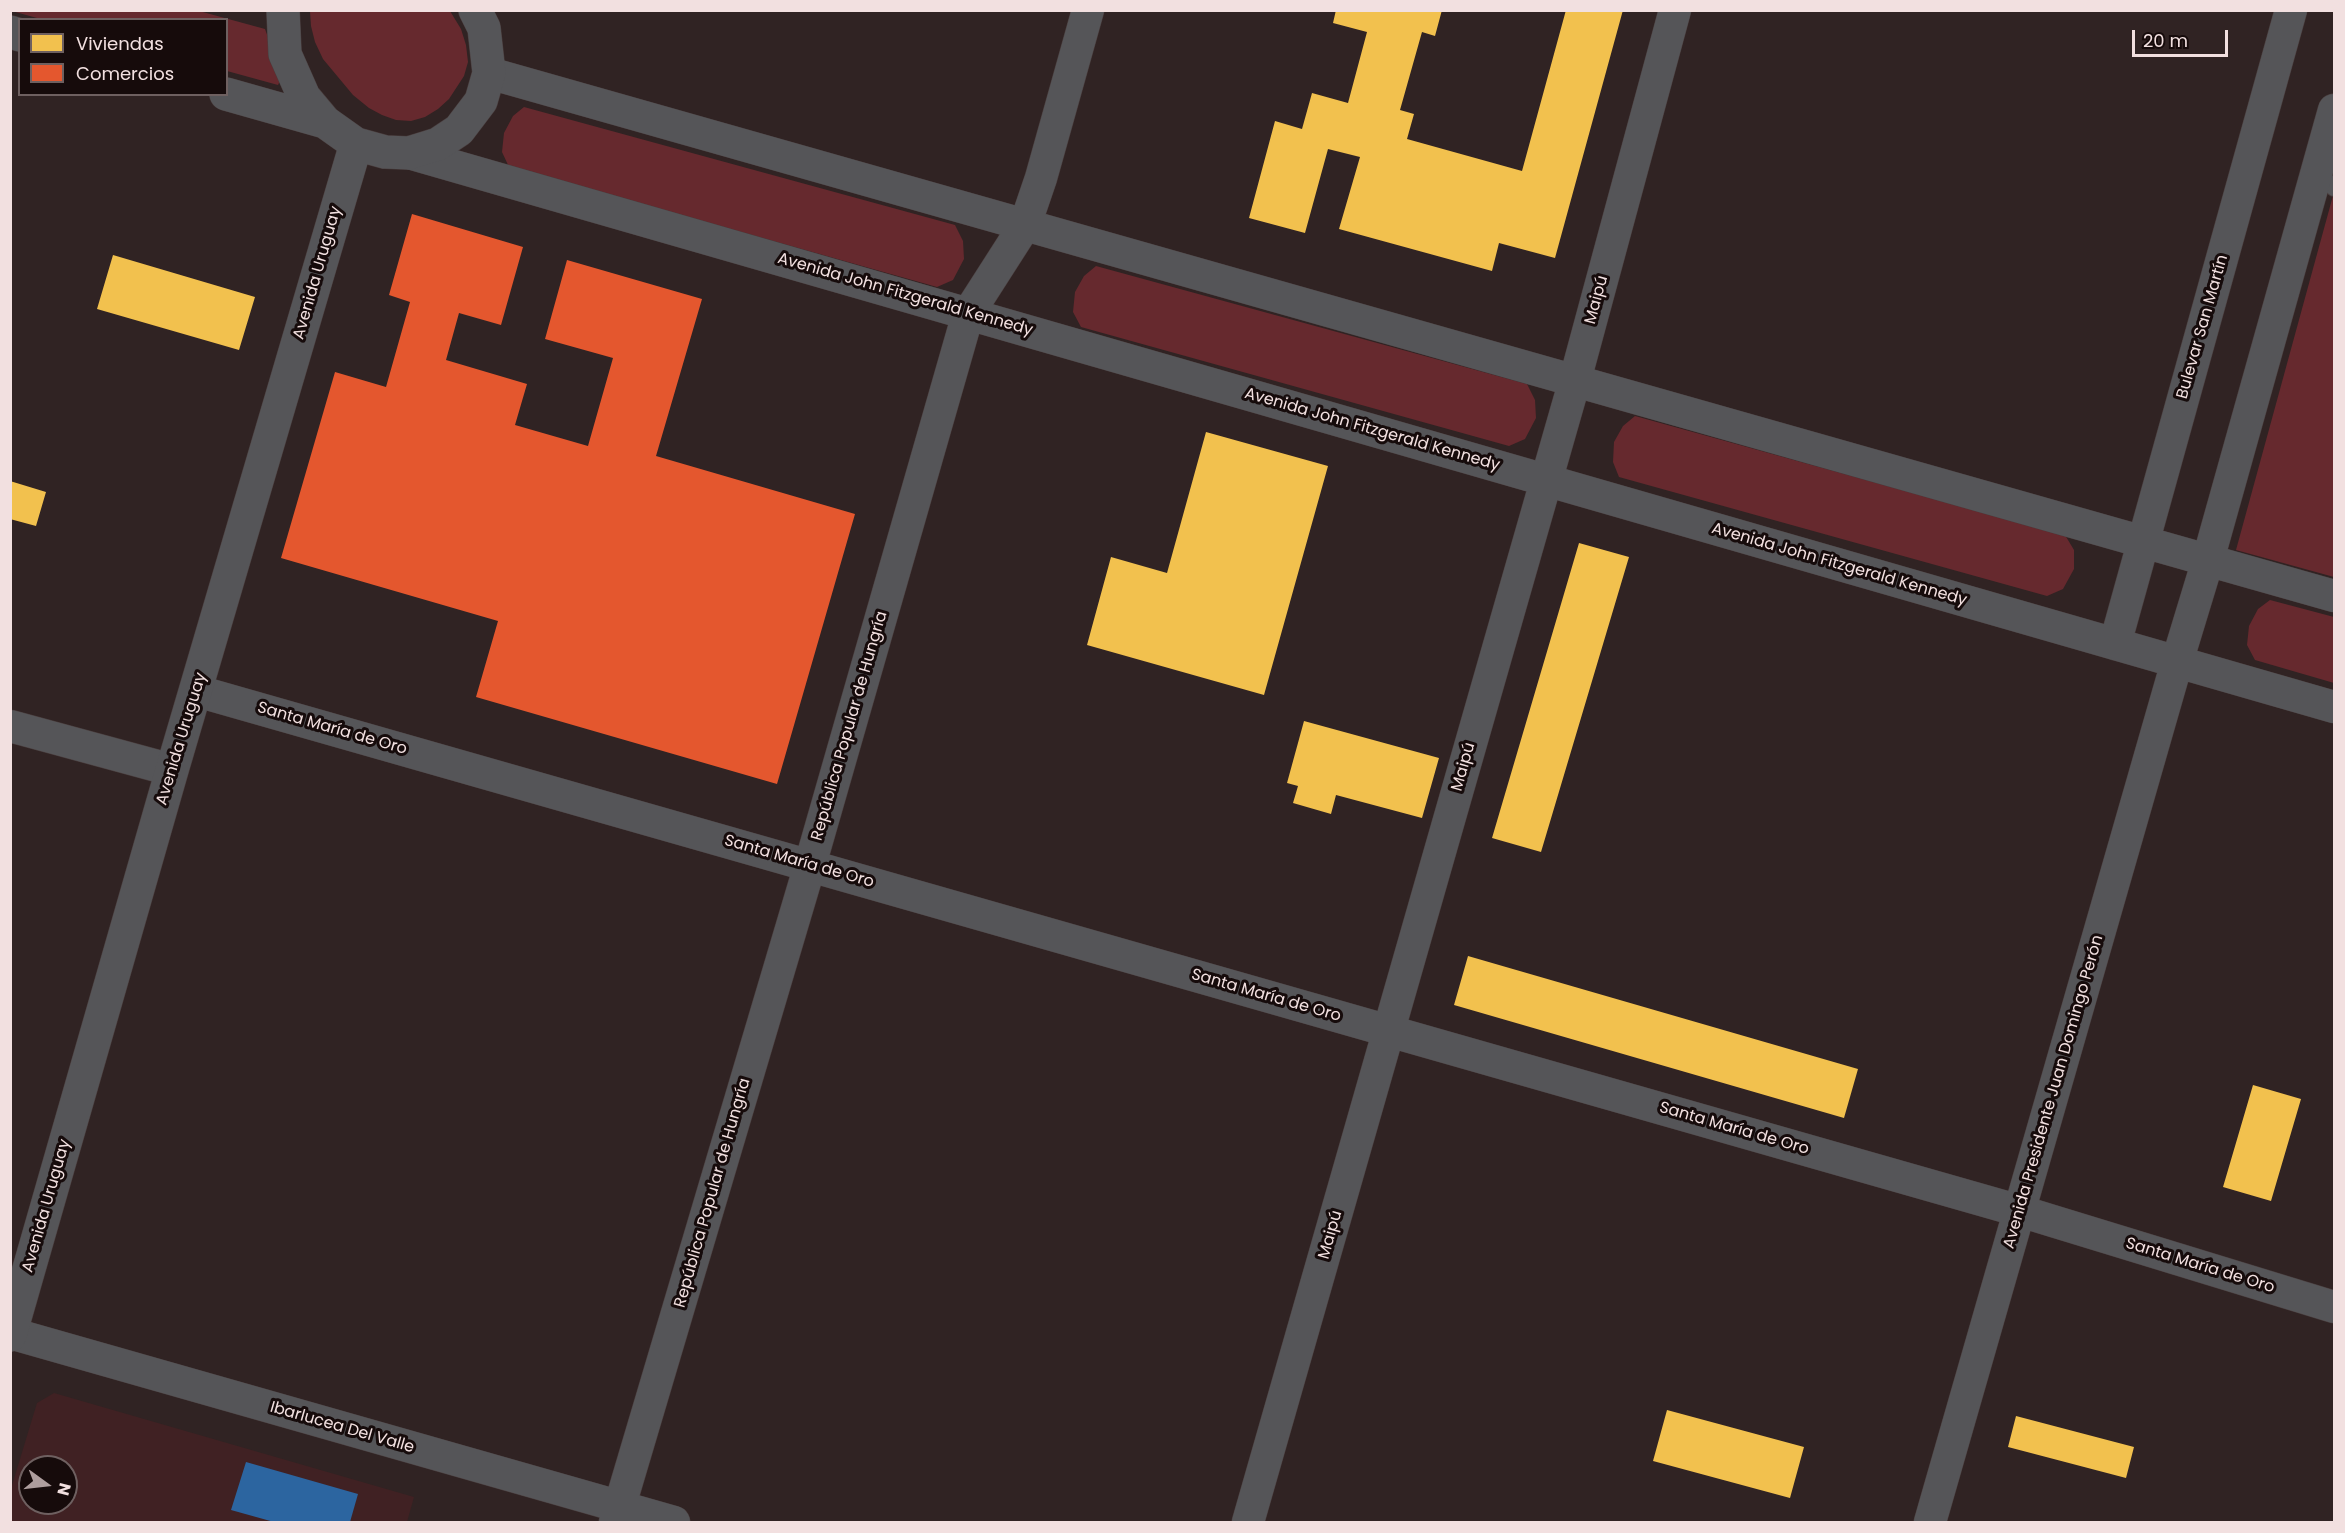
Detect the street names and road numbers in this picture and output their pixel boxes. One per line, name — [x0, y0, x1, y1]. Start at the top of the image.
street label: Avenida Uruguay — [290, 204, 346, 342]
street label: Avenida John Fitzgerald Kennedy — [775, 249, 1035, 341]
street label: Bulevar San Martín — [2173, 253, 2233, 401]
street label: Maipú — [1581, 274, 1613, 326]
street label: Avenida John Fitzgerald Kennedy — [1242, 384, 1502, 476]
street label: Avenida John Fitzgerald Kennedy — [1709, 519, 1969, 611]
street label: República Popular de Hungría — [808, 609, 892, 843]
street label: Avenida Uruguay — [153, 670, 211, 808]
street label: Santa María de Oro — [255, 698, 409, 760]
street label: Maipú — [1448, 741, 1480, 793]
street label: Santa María de Oro — [722, 831, 876, 893]
street label: Avenida Presidente Juan Domingo Perón — [2000, 933, 2108, 1251]
street label: Santa María de Oro — [1189, 965, 1343, 1027]
street label: República Popular de Hungría — [671, 1076, 755, 1310]
street label: Santa María de Oro — [1657, 1098, 1811, 1160]
street label: Avenida Uruguay — [19, 1137, 75, 1275]
street label: Maipú — [1315, 1209, 1347, 1261]
street label: Santa María de Oro — [2123, 1234, 2277, 1298]
street label: Ibarlucea Del Valle — [268, 1398, 416, 1458]

